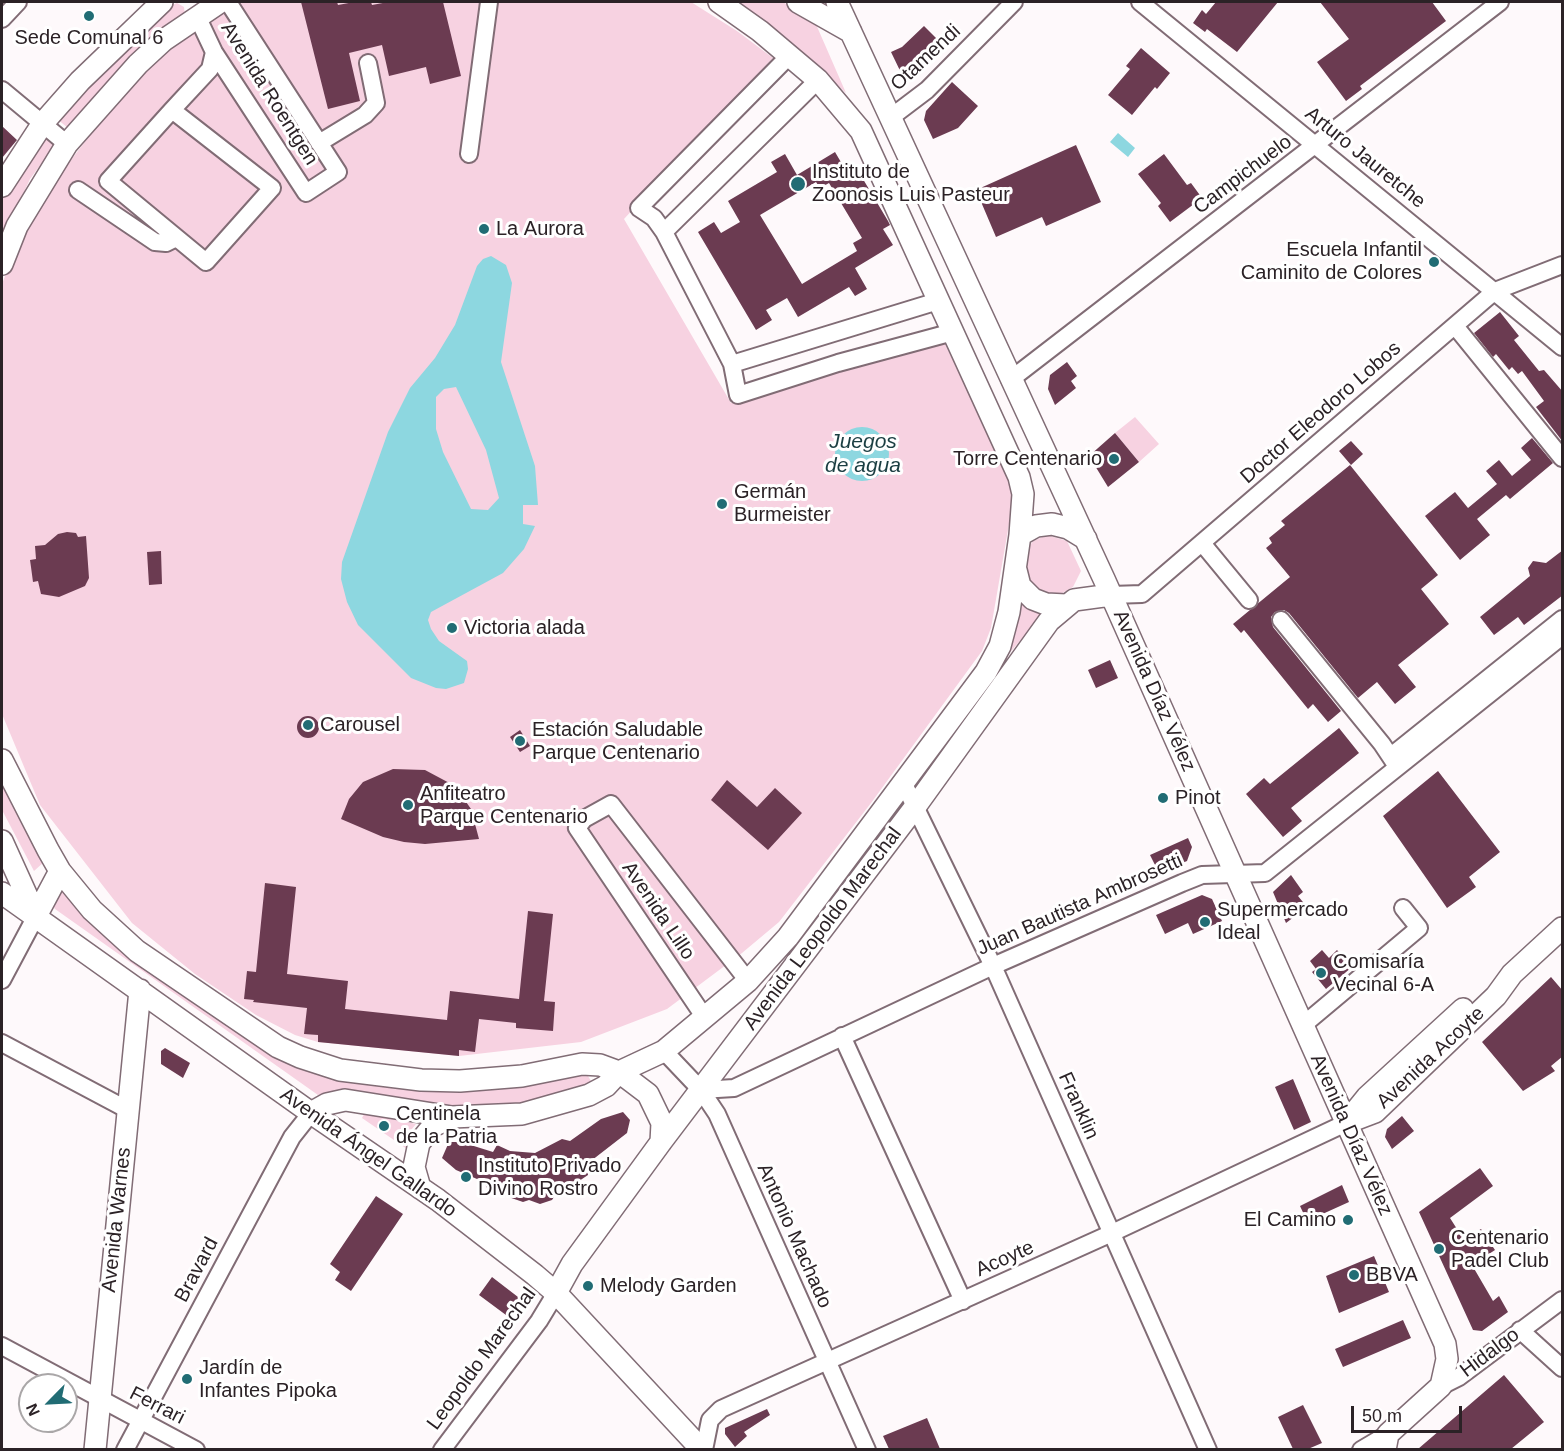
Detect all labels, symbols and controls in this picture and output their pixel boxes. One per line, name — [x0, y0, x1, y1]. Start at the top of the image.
marker: Sede Comunal 6 — [82, 9, 96, 23]
street label: Avenida Roentgen — [215, 18, 323, 170]
street label: Otamendi — [886, 20, 966, 96]
place label: Sede Comunal 6 — [15, 26, 163, 50]
street label: Arturo Jauretche — [1300, 102, 1430, 214]
street label: Campichuelo — [1189, 130, 1297, 220]
place label: Instituto de Zoonosis Luis Pasteur — [812, 160, 1010, 207]
marker: Instituto de Zoonosis Luis Pasteur — [789, 175, 807, 193]
place label: La Aurora — [496, 217, 584, 241]
marker: La Aurora — [477, 222, 491, 236]
place label: Escuela Infantil Caminito de Colores — [1241, 238, 1422, 285]
marker: Escuela Infantil Caminito de Colores — [1427, 255, 1441, 269]
street label: Doctor Eleodoro Lobos — [1236, 337, 1406, 489]
water label: Juegos de agua — [825, 429, 901, 479]
place label: Torre Centenario — [953, 447, 1102, 471]
marker: Torre Centenario — [1107, 452, 1121, 466]
place label: Germán Burmeister — [734, 480, 831, 527]
marker: Germán Burmeister — [715, 497, 729, 511]
street label: Avenida Díaz Vélez — [1108, 607, 1200, 775]
place label: Victoria alada — [464, 616, 585, 640]
marker: Victoria alada — [445, 621, 459, 635]
place label: Carousel — [320, 713, 400, 737]
marker: Carousel — [301, 718, 315, 732]
place label: Estación Saludable Parque Centenario — [532, 718, 703, 765]
marker: Estación Saludable Parque Centenario — [513, 734, 527, 748]
place label: Anfiteatro Parque Centenario — [420, 782, 588, 829]
place label: Pinot — [1175, 786, 1221, 810]
marker: Pinot — [1156, 791, 1170, 805]
marker: Anfiteatro Parque Centenario — [401, 798, 415, 812]
street label: Avenida Leopoldo Marechal — [739, 823, 907, 1035]
street label: Juan Bautista Ambrosetti — [974, 849, 1186, 961]
street label: Avenida Lillo — [616, 857, 700, 965]
place label: Supermercado Ideal — [1217, 898, 1348, 945]
marker: Supermercado Ideal — [1198, 915, 1212, 929]
place label: Comisaría Vecinal 6-A — [1333, 950, 1434, 997]
marker: Comisaría Vecinal 6-A — [1314, 966, 1328, 980]
street label: Avenida Acoyte — [1372, 1002, 1490, 1114]
street label: Avenida Díaz Vélez — [1305, 1051, 1397, 1219]
street label: Franklin — [1053, 1069, 1103, 1143]
street label: Avenida Ángel Gallardo — [275, 1083, 461, 1223]
place label: Centinela de la Patria — [396, 1102, 497, 1149]
marker: Centinela de la Patria — [377, 1119, 391, 1133]
street label: Avenida Warnes — [97, 1146, 137, 1294]
place label: Instituto Privado Divino Rostro — [478, 1154, 621, 1201]
street label: Antonio Machado — [751, 1160, 837, 1312]
marker: Instituto Privado Divino Rostro — [459, 1170, 473, 1184]
place label: El Camino — [1244, 1208, 1336, 1232]
marker: El Camino — [1341, 1213, 1355, 1227]
place label: Centenario Padel Club — [1451, 1226, 1549, 1273]
street label: Bravard — [170, 1233, 224, 1307]
street label: Acoyte — [972, 1236, 1038, 1282]
marker: Centenario Padel Club — [1432, 1242, 1446, 1256]
place label: BBVA — [1366, 1263, 1418, 1287]
marker: BBVA — [1347, 1268, 1361, 1282]
place label: Melody Garden — [600, 1274, 737, 1298]
marker: Melody Garden — [581, 1279, 595, 1293]
street label: Leopoldo Marechal — [422, 1283, 542, 1435]
street label: Hidalgo — [1456, 1323, 1524, 1383]
place label: Jardín de Infantes Pipoka — [199, 1356, 337, 1403]
marker: Jardín de Infantes Pipoka — [180, 1372, 194, 1386]
north arrow — [18, 1373, 78, 1433]
street label: Ferrari — [125, 1382, 189, 1430]
scale bar — [1354, 1394, 1465, 1432]
text: N — [23, 1401, 43, 1418]
text: 50 m — [1362, 1406, 1402, 1426]

